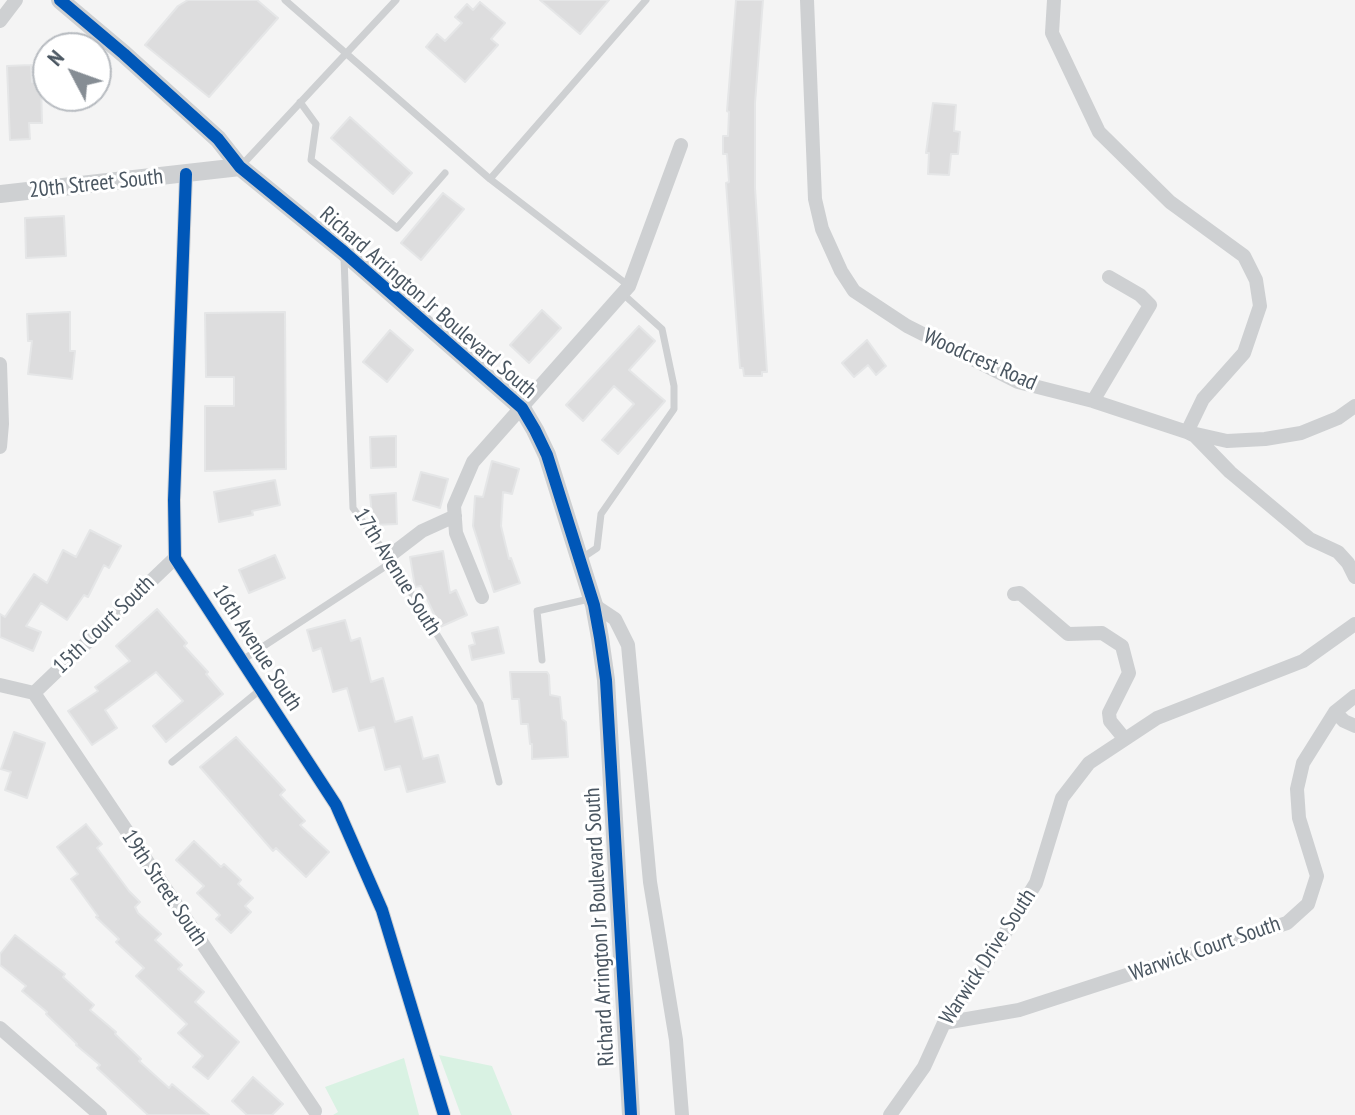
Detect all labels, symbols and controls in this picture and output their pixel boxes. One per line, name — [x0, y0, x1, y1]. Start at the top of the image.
north arrow — [32, 32, 112, 112]
text: N — [41, 44, 70, 71]
street label: 20th Street South — [28, 164, 164, 204]
street label: Richard Arrington Jr Boulevard South — [314, 202, 542, 404]
street label: Woodcrest Road — [919, 323, 1041, 397]
street label: 17th Avenue South — [348, 504, 446, 640]
street label: 15th Court South — [48, 570, 160, 680]
street label: 16th Avenue South — [207, 580, 307, 716]
street label: Richard Arrington Jr Boulevard South — [580, 787, 620, 1067]
street label: 19th Street South — [115, 825, 213, 951]
street label: Warwick Drive South — [934, 884, 1042, 1030]
street label: Warwick Court South — [1126, 911, 1284, 987]

